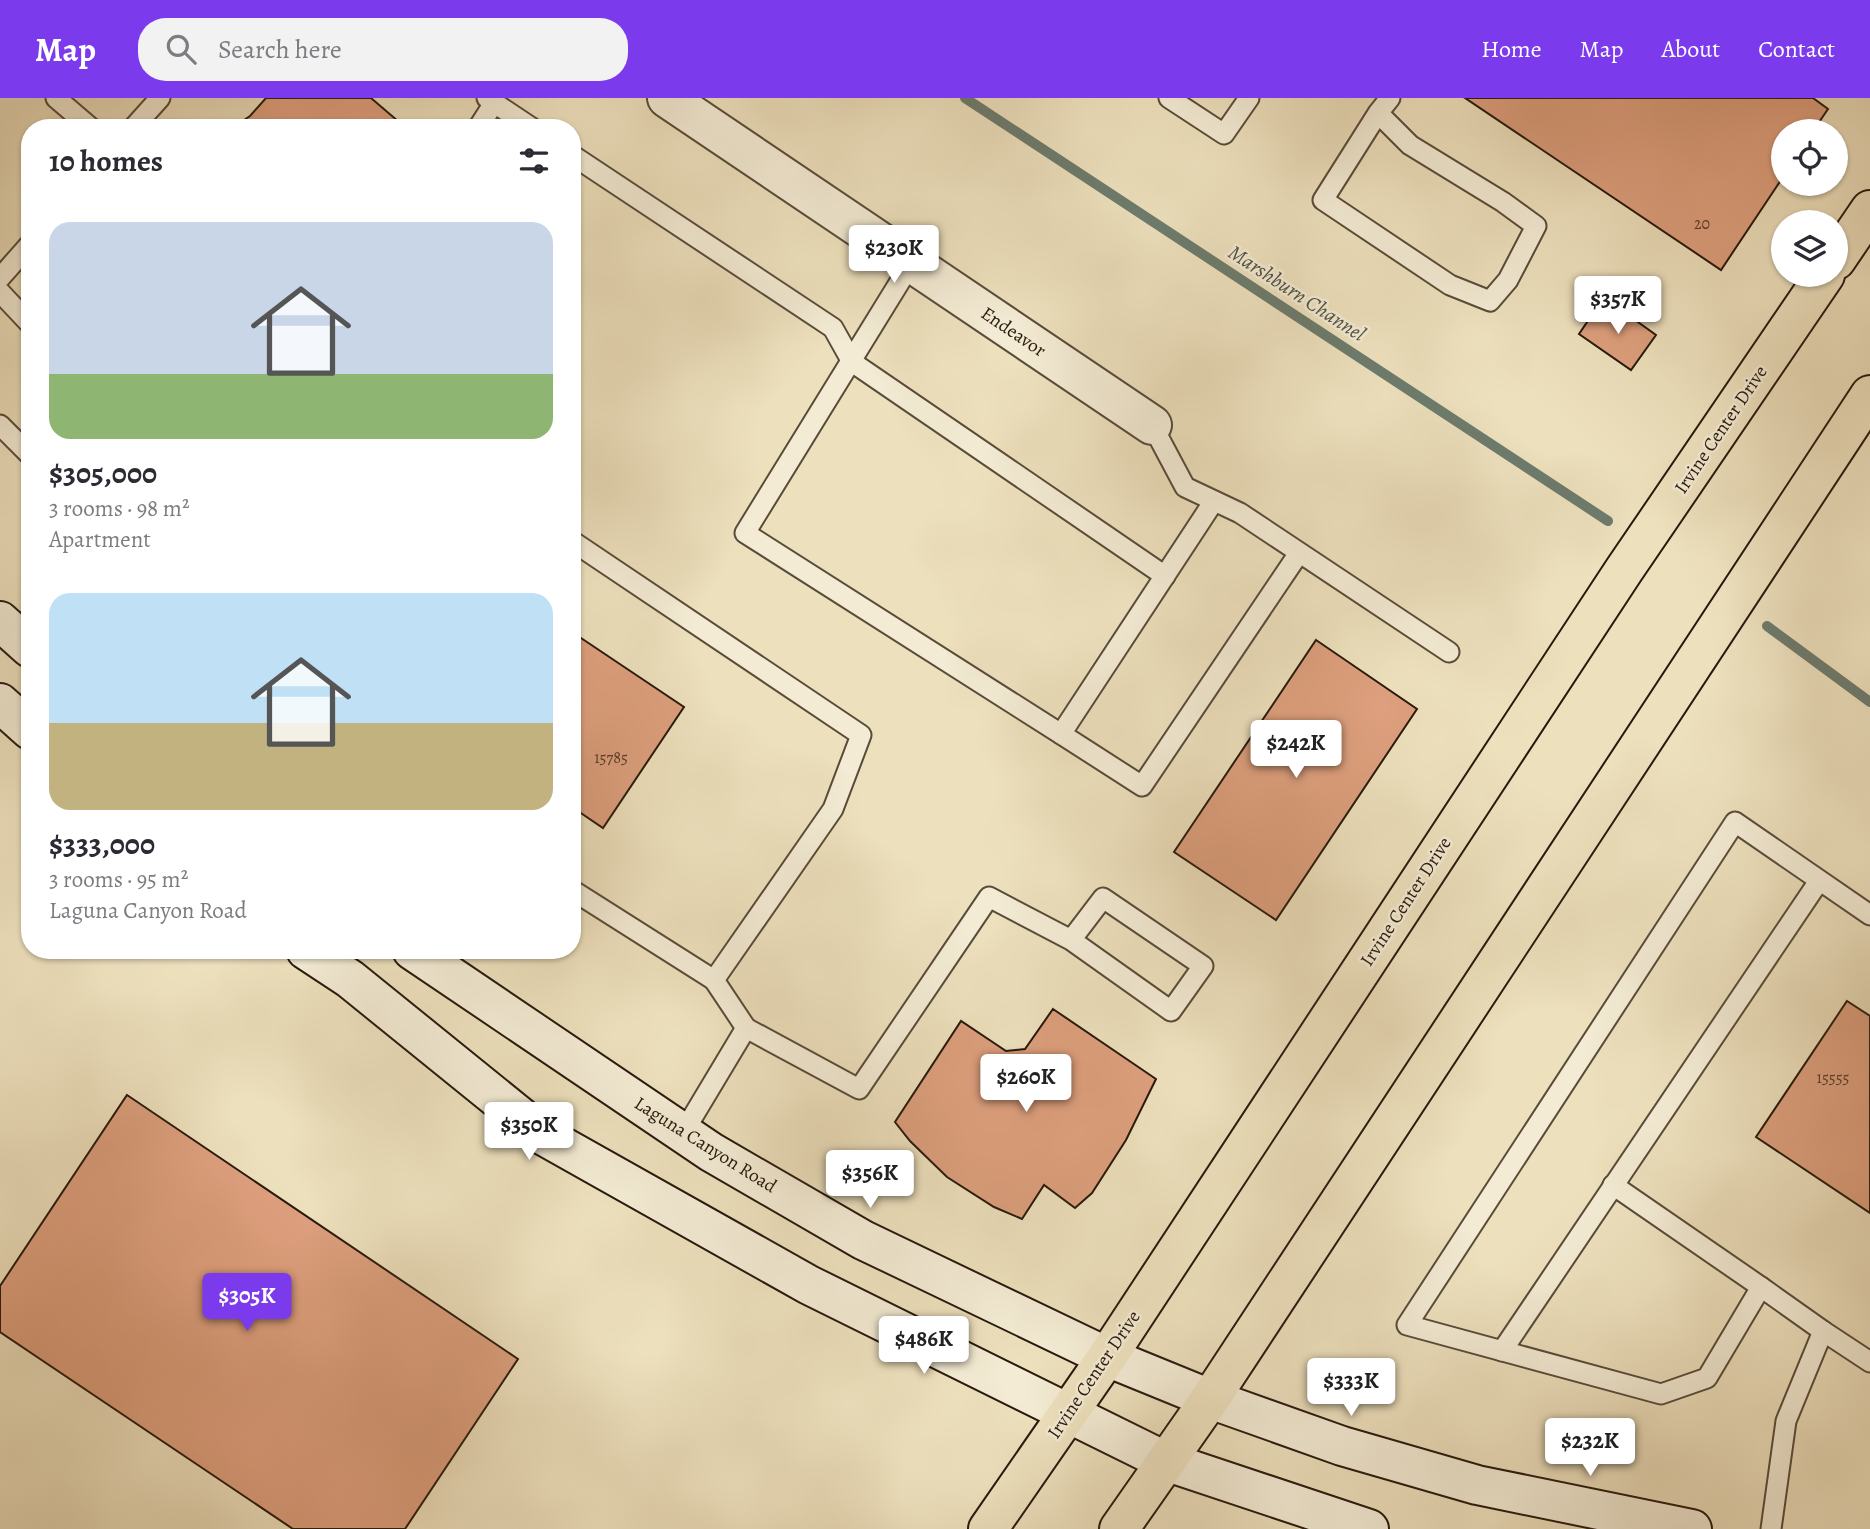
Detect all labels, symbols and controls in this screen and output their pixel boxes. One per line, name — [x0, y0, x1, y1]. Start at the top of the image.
search box — [138, 18, 628, 81]
text: Map — [35, 27, 96, 72]
icon: search — [162, 30, 200, 68]
text: Search here — [218, 32, 342, 67]
text: Home — [1481, 33, 1542, 65]
text: Map — [1580, 33, 1624, 65]
text: About — [1662, 33, 1720, 65]
text: Contact — [1758, 33, 1835, 65]
map controls — [1771, 119, 1848, 287]
button: locate — [1771, 119, 1848, 196]
text: 10 homes — [49, 141, 163, 181]
icon: filters — [515, 142, 553, 180]
button: layers — [1771, 210, 1848, 287]
house number: 20 — [1694, 213, 1710, 235]
pin: $230K — [845, 226, 943, 285]
text: $230K — [865, 232, 923, 263]
water label: Marshburn Channel — [1223, 238, 1372, 348]
icon: home — [238, 268, 364, 394]
pin: $357K — [1569, 276, 1667, 336]
text: $357K — [1590, 283, 1646, 314]
street label: Endeavor — [976, 301, 1051, 363]
street label: Irvine Center Drive — [1668, 360, 1773, 499]
text: $305,000 — [49, 453, 157, 493]
text: 3 rooms · 98 m² — [49, 493, 190, 524]
text: Apartment — [49, 524, 151, 555]
icon: home — [238, 639, 364, 765]
pin: $242K — [1247, 720, 1345, 780]
text: $242K — [1267, 727, 1325, 758]
house number: 15785 — [594, 747, 628, 769]
text: $333,000 — [49, 824, 155, 864]
street label: Irvine Center Drive — [1354, 832, 1457, 971]
text: 3 rooms · 95 m² — [49, 864, 188, 895]
text: Laguna Canyon Road — [49, 895, 247, 926]
pin: $260K — [977, 1054, 1075, 1114]
text: $260K — [996, 1061, 1056, 1092]
house number: 15555 — [1817, 1067, 1850, 1089]
street label: Laguna Canyon Road — [629, 1091, 782, 1200]
pin: $350K — [480, 1102, 578, 1162]
text: $350K — [500, 1109, 558, 1140]
pin: $356K — [821, 1150, 919, 1210]
text: $356K — [842, 1157, 898, 1188]
pin: $305K — [198, 1274, 296, 1333]
text: $305K — [218, 1280, 276, 1311]
street label: Irvine Center Drive — [1041, 1305, 1146, 1444]
pin: $486K — [875, 1316, 973, 1376]
text: $486K — [895, 1323, 953, 1354]
pin: $333K — [1302, 1358, 1400, 1418]
text: $333K — [1323, 1365, 1379, 1396]
pin: $232K — [1541, 1418, 1639, 1478]
text: $232K — [1561, 1425, 1619, 1456]

